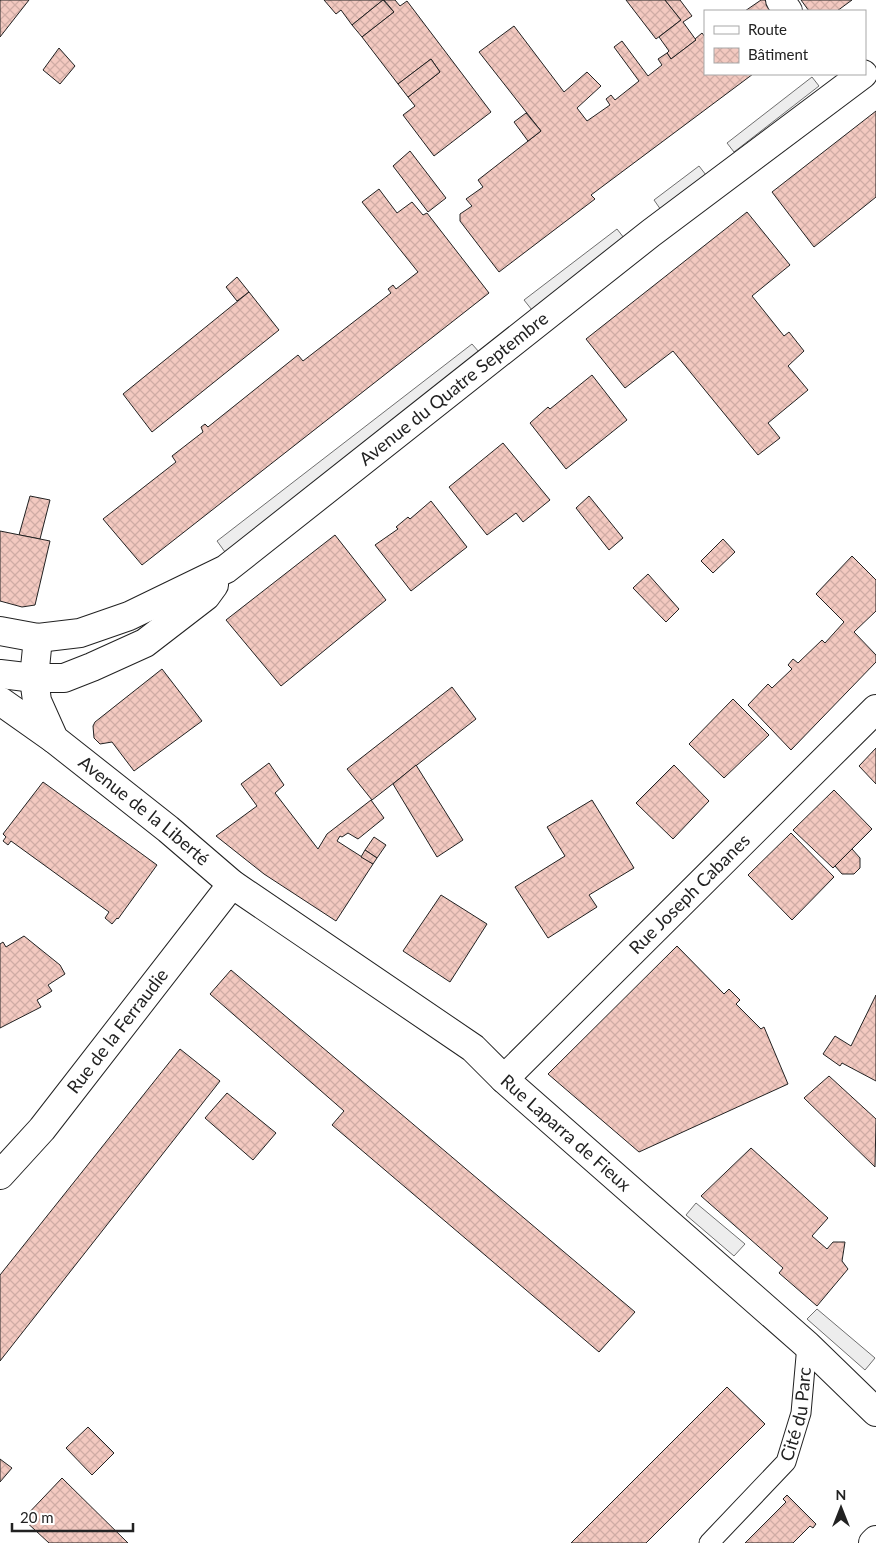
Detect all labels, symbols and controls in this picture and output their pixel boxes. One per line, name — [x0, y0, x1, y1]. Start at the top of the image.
legend — [704, 10, 866, 75]
text: Route — [748, 20, 787, 38]
text: Bâtiment — [748, 45, 809, 63]
street label: Avenue du Quatre Septembre — [354, 307, 552, 470]
street label: Avenue de la Liberté — [74, 751, 214, 870]
street label: Rue Joseph Cabanes — [624, 829, 754, 958]
street label: Rue de la Ferraudie — [62, 964, 172, 1097]
street label: Rue Laparra de Fieux — [497, 1069, 636, 1195]
street label: Cité du Parc — [775, 1366, 815, 1464]
north arrow — [816, 1483, 866, 1533]
text: N — [836, 1486, 846, 1503]
scale bar — [12, 1500, 134, 1532]
text: 20 m — [20, 1508, 54, 1526]

